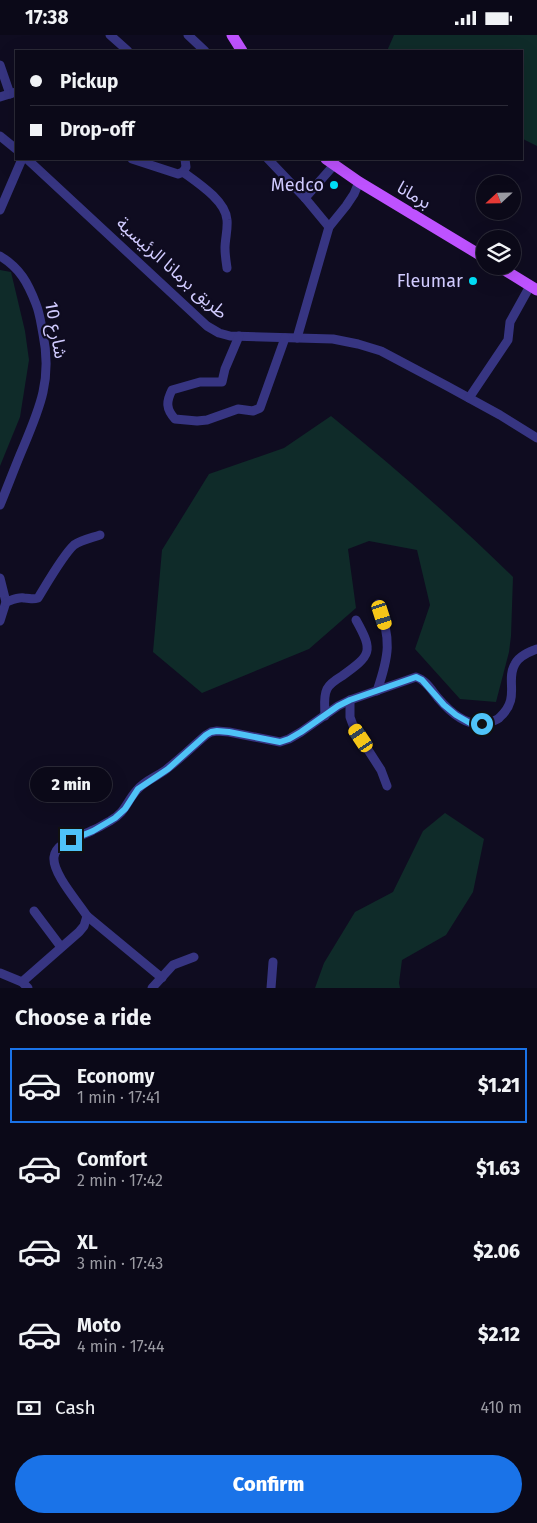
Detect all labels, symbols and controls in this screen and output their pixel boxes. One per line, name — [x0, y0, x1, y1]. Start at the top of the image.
text: 17:38 — [25, 6, 69, 29]
text: Pickup — [60, 70, 118, 93]
text: Drop-off — [60, 118, 134, 141]
place label: Medco — [271, 174, 324, 196]
north arrow — [476, 175, 521, 220]
map controls — [476, 175, 521, 275]
street label: برمانا — [393, 176, 435, 214]
marker: Medco — [328, 179, 340, 191]
street label: طريق برمانا الرئيسية — [112, 212, 232, 324]
button: layers — [476, 230, 521, 275]
place label: Fleumar — [397, 270, 463, 292]
marker: Fleumar — [467, 275, 479, 287]
street label: شارع 10 — [37, 300, 72, 361]
car — [370, 598, 393, 632]
route start — [471, 713, 493, 735]
car — [346, 721, 375, 755]
callout: 2 min — [30, 767, 112, 803]
text: 2 min — [51, 775, 91, 794]
route end — [60, 829, 82, 851]
text: Choose a ride — [15, 1004, 151, 1031]
icon: car — [17, 1063, 62, 1108]
text: Economy — [77, 1065, 154, 1088]
text: $1.21 — [478, 1074, 520, 1097]
text: 1 min · 17:41 — [77, 1088, 160, 1107]
icon: car — [17, 1146, 62, 1191]
text: Comfort — [77, 1148, 147, 1171]
text: $1.63 — [476, 1157, 520, 1180]
text: 2 min · 17:42 — [77, 1171, 163, 1190]
icon: car — [17, 1229, 62, 1274]
text: XL — [77, 1231, 98, 1254]
text: $2.06 — [473, 1240, 520, 1263]
text: 3 min · 17:43 — [77, 1254, 163, 1273]
icon: car — [17, 1312, 62, 1357]
text: Moto — [77, 1314, 121, 1337]
text: $2.12 — [478, 1323, 520, 1346]
text: 4 min · 17:44 — [77, 1337, 165, 1356]
icon: cash — [15, 1394, 43, 1422]
text: Cash — [55, 1396, 96, 1419]
text: 410 m — [481, 1398, 522, 1417]
button: Confirm — [15, 1455, 522, 1513]

